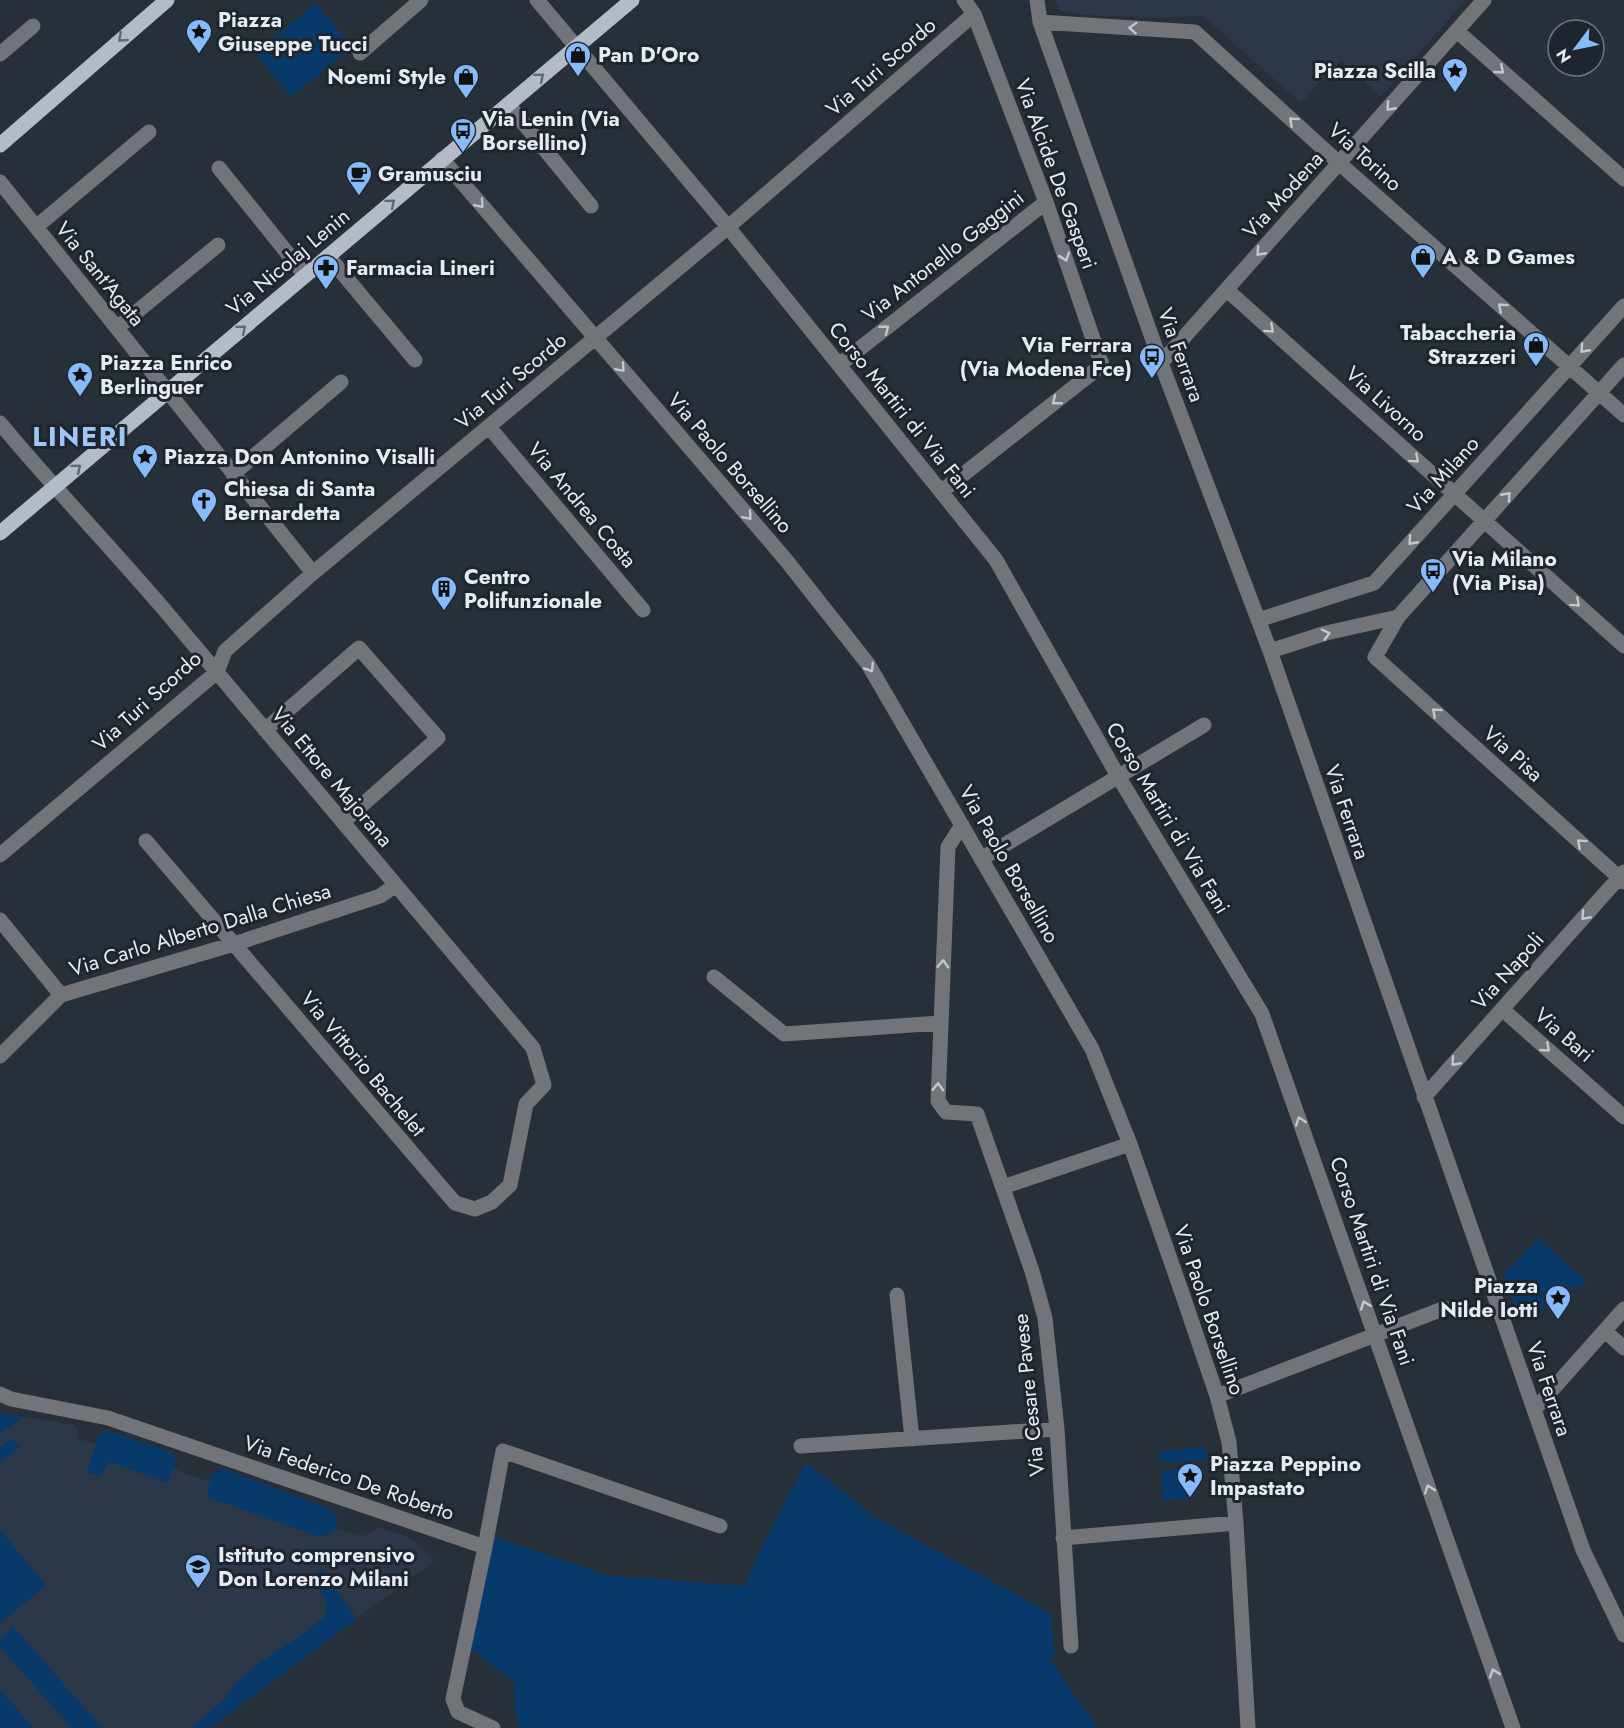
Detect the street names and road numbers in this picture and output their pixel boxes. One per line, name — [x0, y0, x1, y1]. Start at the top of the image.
street label: Via Turi Scordo — [819, 11, 943, 123]
street label: Via Alcide De Gasperi — [1008, 75, 1104, 273]
street label: Via Torino — [1322, 116, 1408, 198]
street label: Via Modena — [1236, 145, 1330, 245]
street label: Via Antonello Gaggini — [855, 183, 1031, 329]
street label: Via Nicolaj Lenin — [220, 201, 356, 323]
street label: Via Sant'Agata — [48, 215, 152, 333]
street label: Via Ferrara — [1150, 304, 1212, 406]
street label: Corso Martiri di Via Fani — [821, 315, 983, 505]
street label: Via Turi Scordo — [449, 325, 573, 437]
street label: Via Livorno — [1339, 359, 1433, 449]
street label: Via Paolo Borsellino — [660, 386, 800, 540]
street label: Via Milano — [1400, 429, 1486, 521]
street label: Via Andrea Costa — [520, 436, 644, 574]
street label: Via Turi Scordo — [86, 644, 208, 758]
street label: Via Ettore Majorana — [264, 700, 400, 854]
street label: Corso Martiri di Via Fani — [1099, 716, 1237, 920]
street label: Via Pisa — [1476, 719, 1550, 789]
street label: Via Ferrara — [1317, 761, 1377, 863]
street label: Via Paolo Borsellino — [951, 779, 1067, 949]
street label: Via Carlo Alberto Dalla Chiesa — [65, 876, 335, 984]
street label: Via Napoli — [1465, 925, 1551, 1017]
street label: Via Vittorio Bachelet — [293, 985, 433, 1143]
street label: Via Bari — [1528, 1001, 1600, 1069]
street label: Corso Martiri di Via Fani — [1322, 1153, 1422, 1369]
street label: Via Paolo Borsellino — [1166, 1221, 1252, 1399]
street label: Via Cesare Pavese — [1006, 1312, 1052, 1478]
street label: Via Ferrara — [1519, 1338, 1579, 1440]
street label: Via Federico De Roberto — [240, 1428, 458, 1528]

